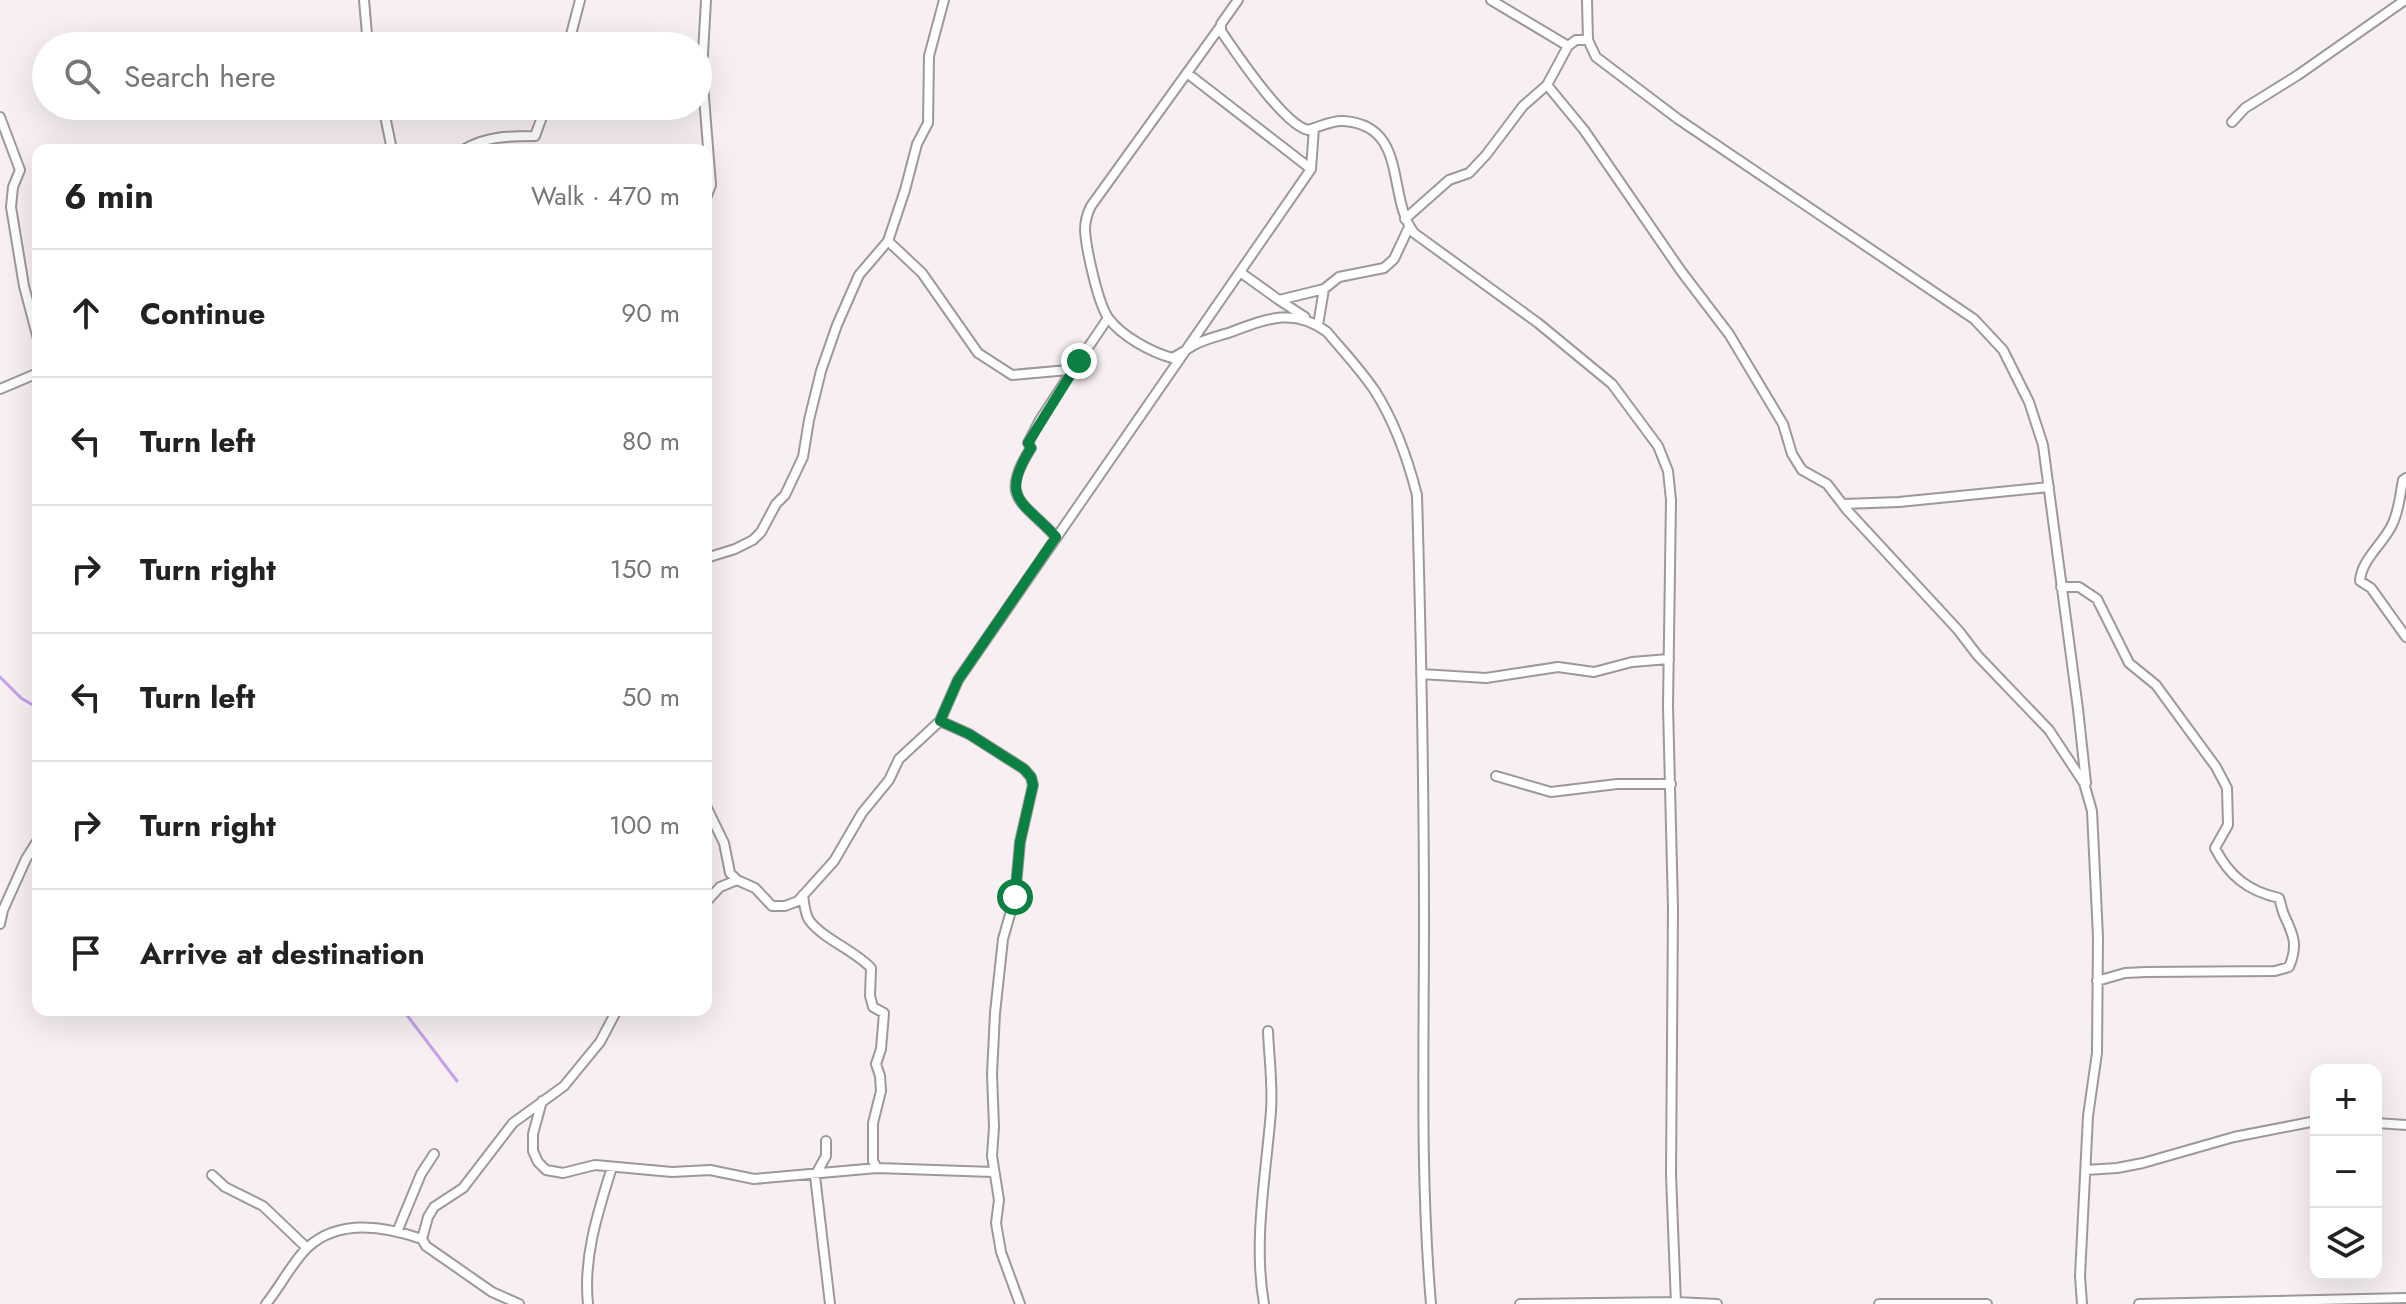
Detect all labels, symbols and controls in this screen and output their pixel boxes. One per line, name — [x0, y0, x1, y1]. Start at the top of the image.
search box — [32, 32, 712, 120]
icon: search — [60, 54, 104, 98]
text: Search here — [124, 55, 276, 98]
text: 6 min — [64, 172, 154, 221]
text: Walk · 470 m — [531, 177, 680, 215]
icon: ahead — [64, 291, 108, 335]
text: Continue — [140, 292, 266, 335]
text: 90 m — [621, 294, 680, 332]
route end — [1061, 343, 1097, 379]
icon: left — [64, 419, 108, 463]
text: Turn left — [140, 420, 255, 463]
text: 80 m — [622, 422, 680, 460]
icon: right — [64, 547, 108, 591]
text: Turn right — [140, 548, 276, 591]
text: 150 m — [610, 550, 680, 588]
icon: left — [64, 675, 108, 719]
text: Turn left — [140, 676, 255, 719]
text: 50 m — [622, 678, 680, 716]
icon: right — [64, 803, 108, 847]
text: Turn right — [140, 804, 276, 847]
text: 100 m — [609, 806, 680, 844]
route start — [997, 879, 1033, 915]
icon: arrive — [64, 931, 108, 975]
text: Arrive at destination — [140, 932, 425, 975]
map controls — [2310, 1064, 2382, 1280]
button: + — [2310, 1064, 2382, 1136]
button: − — [2310, 1136, 2382, 1208]
button: layers — [2310, 1208, 2382, 1280]

